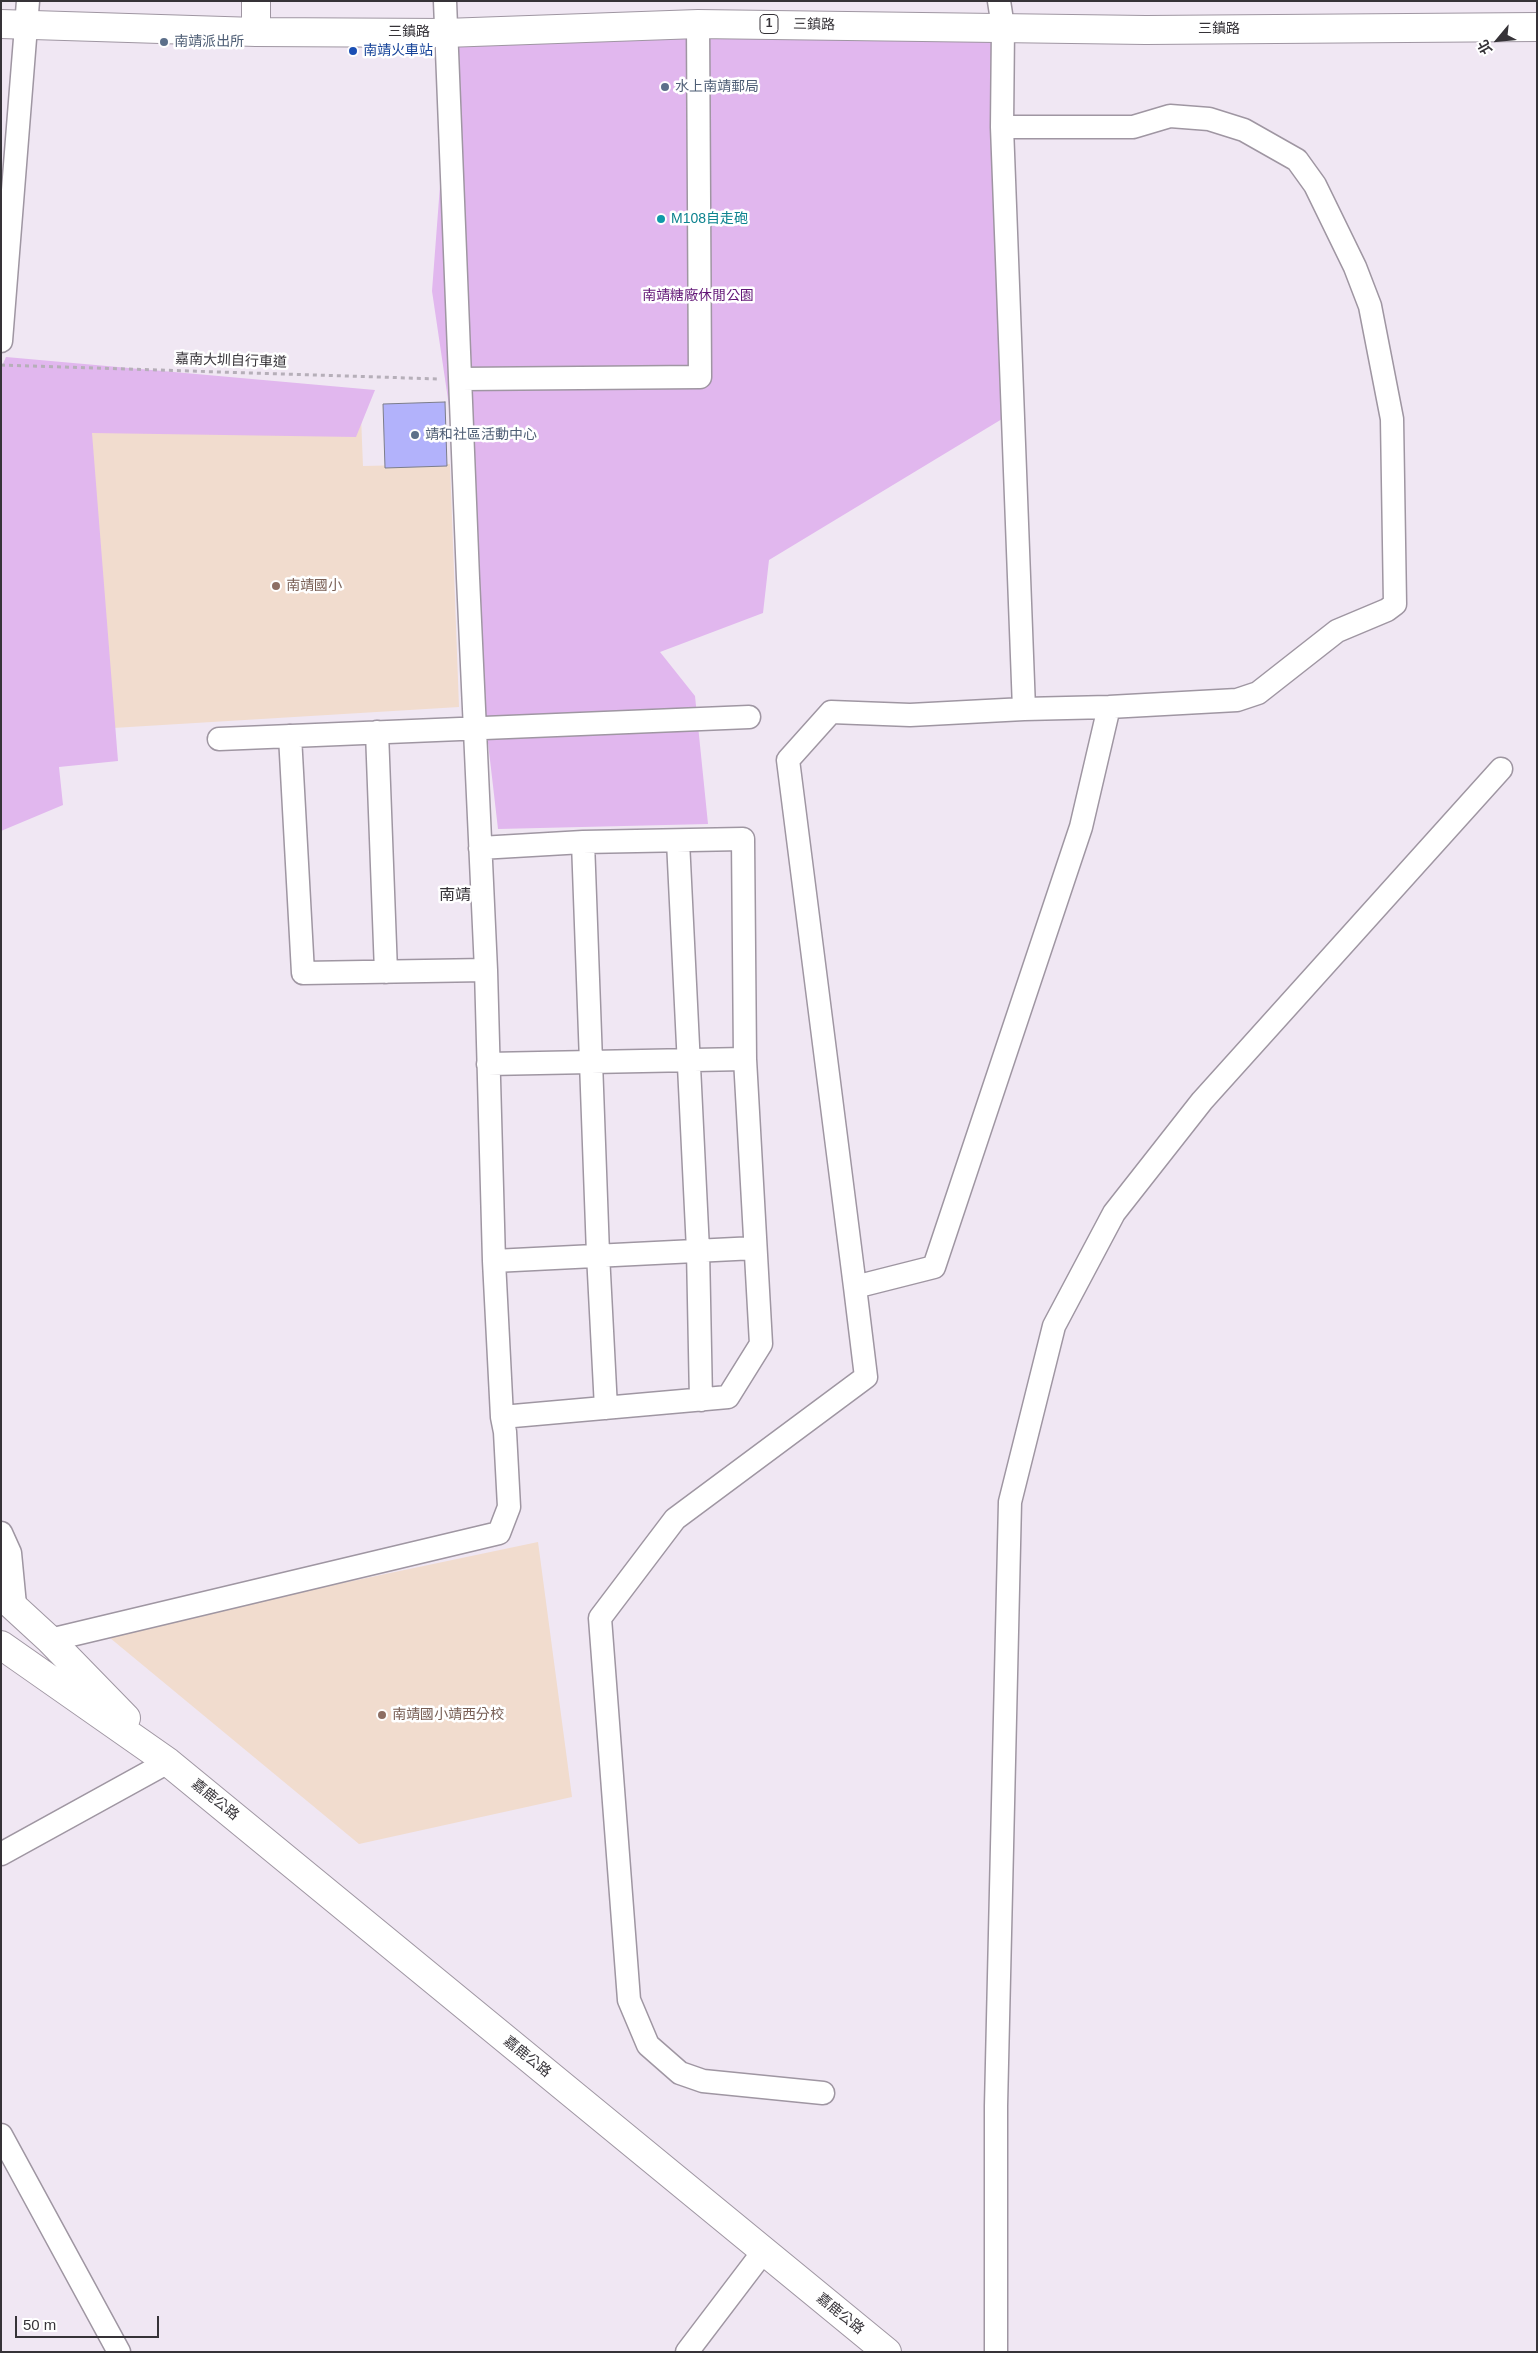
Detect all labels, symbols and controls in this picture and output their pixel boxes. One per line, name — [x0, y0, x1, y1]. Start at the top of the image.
road number: 1 — [760, 14, 778, 34]
north arrow — [1473, 15, 1523, 65]
street label: 三鎮路 — [793, 16, 835, 34]
street label: 三鎮路 — [1198, 21, 1240, 37]
street label: 三鎮路 — [388, 24, 430, 40]
place label: 南靖派出所 — [174, 34, 244, 50]
marker: 南靖派出所 — [158, 36, 170, 48]
text: 北 — [1474, 37, 1495, 57]
place label: 南靖火車站 — [363, 43, 433, 59]
marker: 南靖火車站 — [347, 45, 359, 57]
place label: 水上南靖郵局 — [675, 79, 759, 95]
marker: 水上南靖郵局 — [659, 81, 671, 93]
place label: M108自走砲 — [671, 211, 748, 227]
marker: M108自走砲 — [655, 213, 667, 225]
park label: 南靖糖廠休閒公園 — [642, 288, 754, 304]
street label: 嘉南大圳自行車道 — [175, 351, 287, 371]
place label: 靖和社區活動中心 — [425, 427, 537, 443]
marker: 靖和社區活動中心 — [409, 429, 421, 441]
place label: 南靖國小 — [286, 578, 342, 594]
marker: 南靖國小 — [270, 580, 282, 592]
district label: 南靖 — [439, 886, 471, 906]
place label: 南靖國小靖西分校 — [392, 1707, 504, 1723]
marker: 南靖國小靖西分校 — [376, 1709, 388, 1721]
street label: 嘉鹿公路 — [188, 1776, 242, 1824]
street label: 嘉鹿公路 — [500, 2033, 554, 2081]
street label: 嘉鹿公路 — [813, 2290, 867, 2338]
scale bar — [18, 2306, 161, 2338]
text: 50 m — [23, 2316, 56, 2333]

